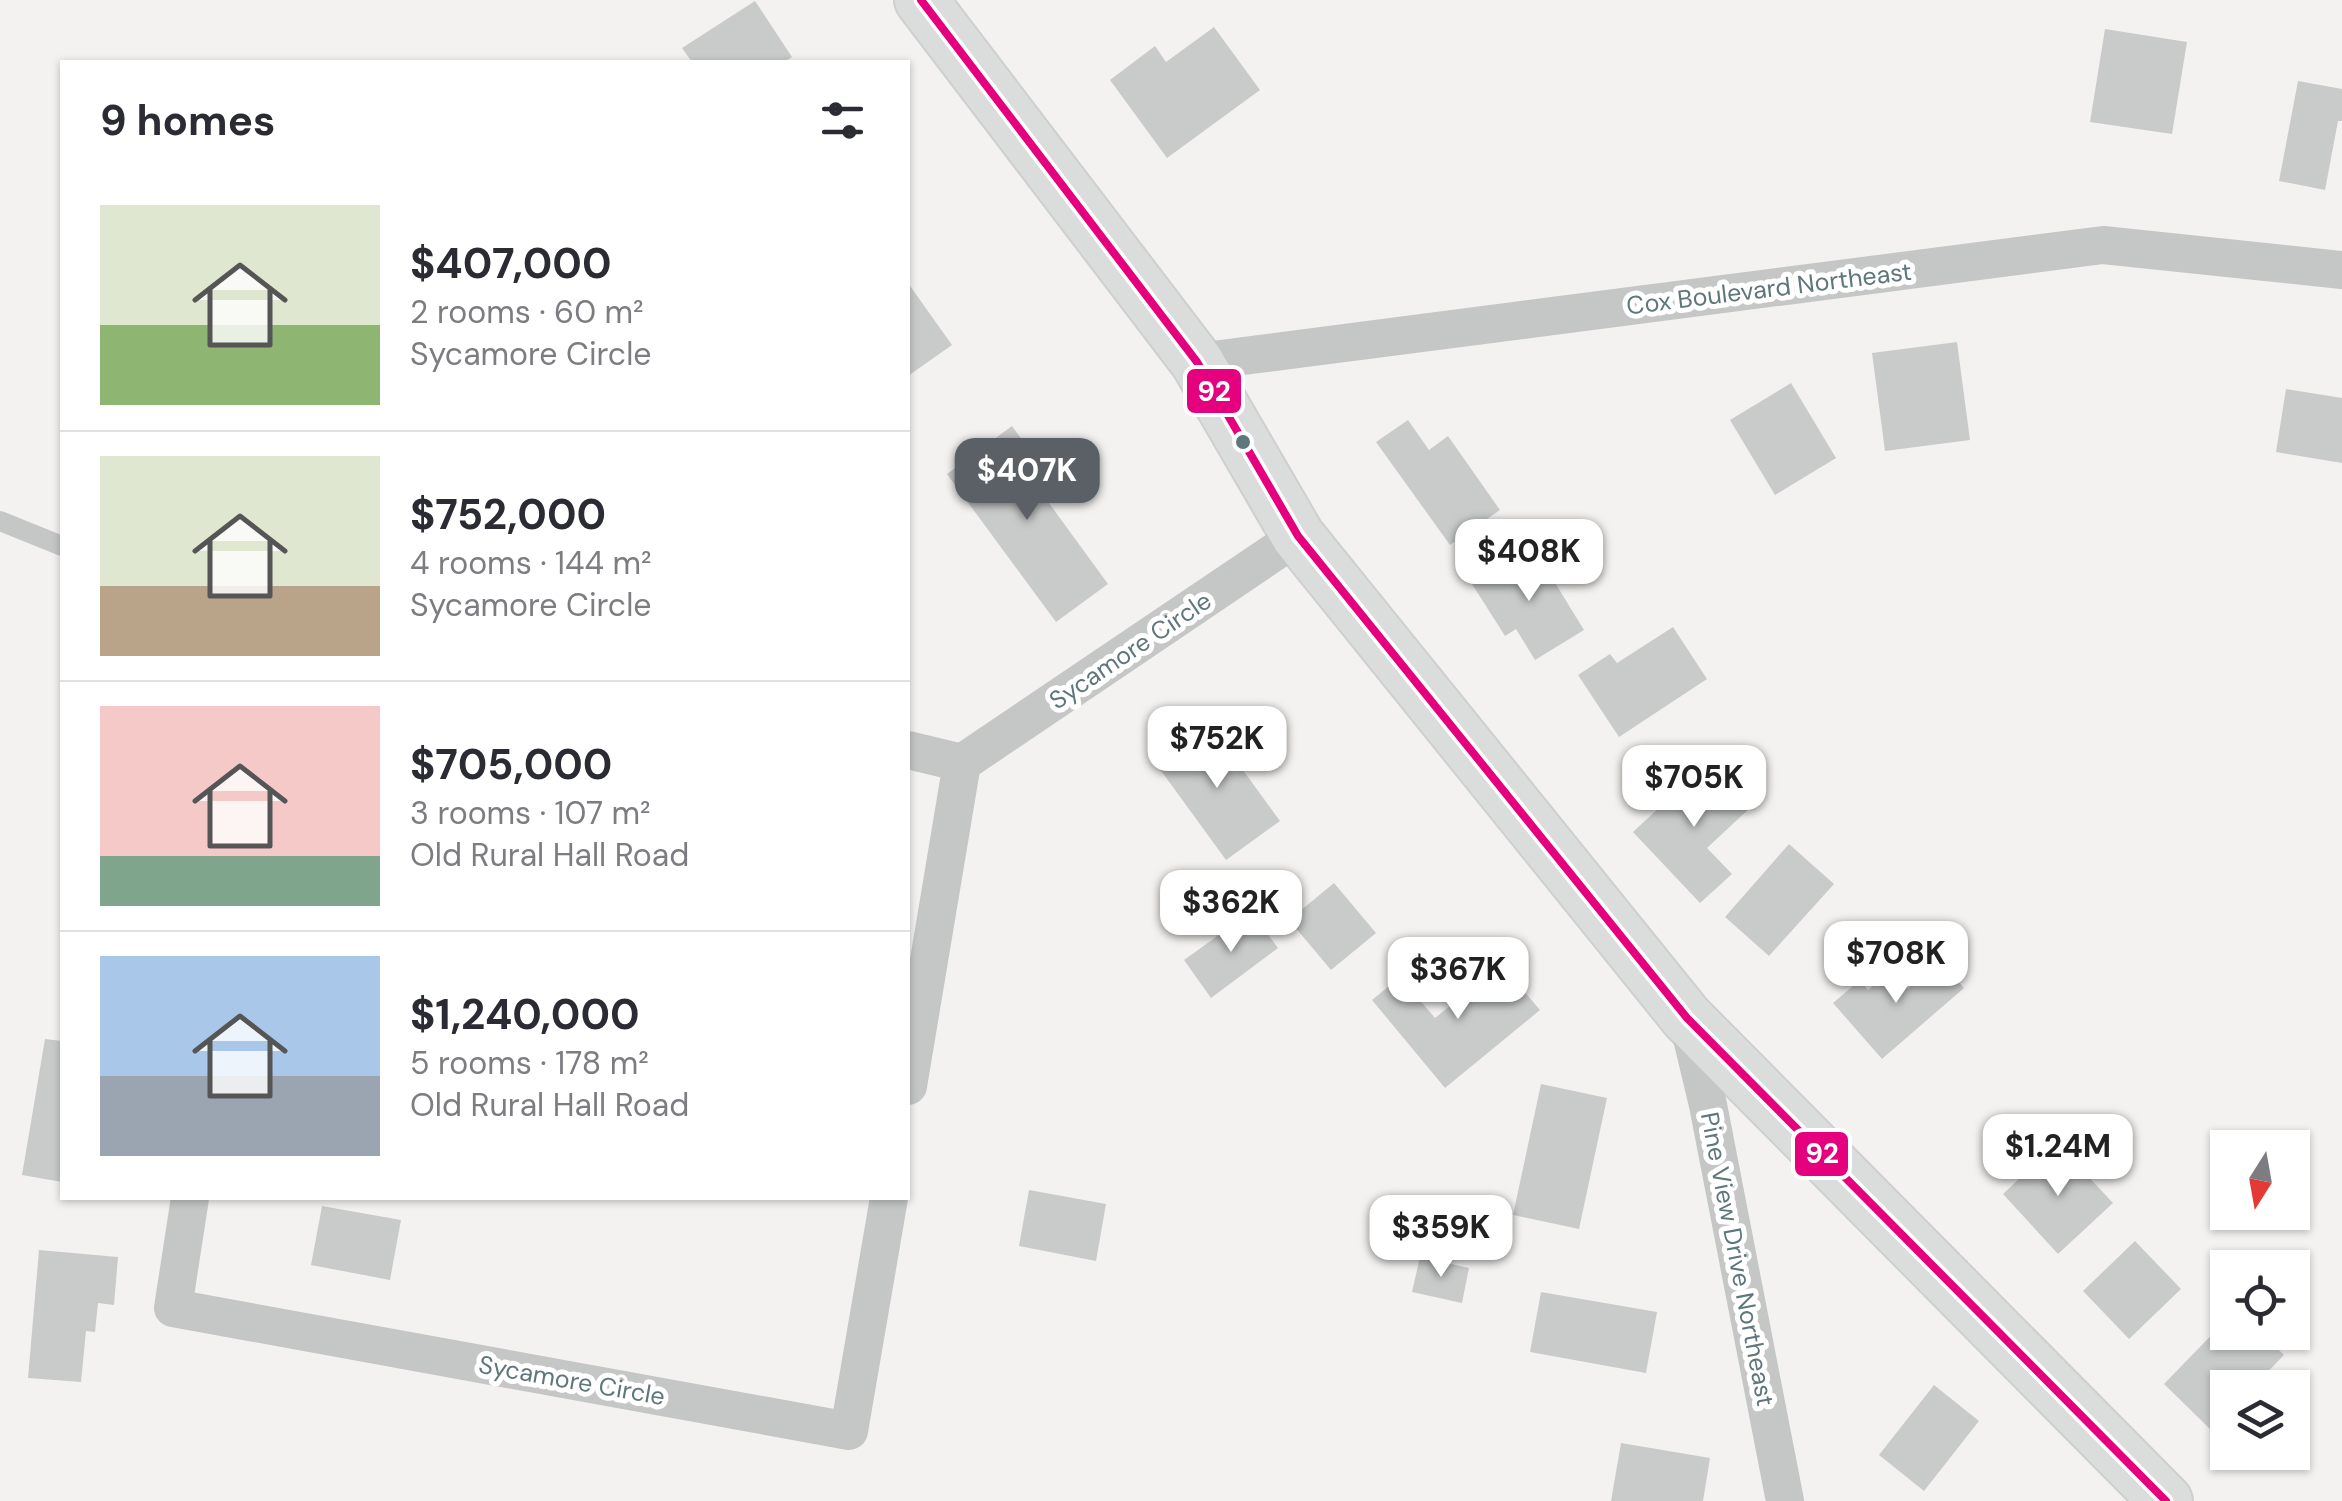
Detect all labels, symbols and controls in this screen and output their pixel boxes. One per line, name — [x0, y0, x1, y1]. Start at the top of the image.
text: 9 homes — [100, 93, 275, 148]
icon: filters — [815, 93, 870, 148]
text: $407,000 — [410, 236, 611, 291]
icon: home — [180, 245, 300, 365]
street label: Cox Boulevard Northeast — [1625, 255, 1914, 322]
text: 2 rooms · 60 m² — [410, 291, 644, 333]
text: Sycamore Circle — [410, 333, 651, 375]
line badge: 92 — [1185, 367, 1243, 415]
text: 92 — [1197, 373, 1231, 410]
unlabelled marker — [1233, 432, 1253, 452]
pin: $407K — [957, 438, 1097, 523]
text: $407K — [977, 449, 1077, 491]
text: $752,000 — [410, 487, 606, 542]
icon: home — [180, 496, 300, 616]
pin: $408K — [1459, 519, 1599, 604]
text: $408K — [1477, 530, 1581, 572]
text: 4 rooms · 144 m² — [410, 542, 651, 584]
text: Sycamore Circle — [410, 584, 651, 626]
street label: Sycamore Circle — [1043, 584, 1218, 717]
pin: $752K — [1147, 706, 1287, 791]
text: $752K — [1170, 717, 1264, 759]
text: $705,000 — [410, 737, 612, 792]
pin: $705K — [1624, 745, 1764, 830]
icon: home — [180, 746, 300, 866]
text: $705K — [1644, 756, 1744, 798]
text: 3 rooms · 107 m² — [410, 792, 651, 834]
text: Old Rural Hall Road — [410, 834, 689, 876]
pin: $362K — [1161, 870, 1301, 955]
text: $362K — [1182, 881, 1280, 923]
pin: $708K — [1826, 921, 1966, 1006]
text: $708K — [1846, 932, 1946, 974]
pin: $367K — [1388, 937, 1528, 1022]
text: $367K — [1410, 948, 1506, 990]
text: $1,240,000 — [410, 987, 640, 1042]
icon: home — [180, 996, 300, 1116]
text: 5 rooms · 178 m² — [410, 1042, 649, 1084]
text: Old Rural Hall Road — [410, 1084, 689, 1126]
street label: Pine View Drive Northeast — [1693, 1109, 1782, 1409]
pin: $1.24M — [1977, 1114, 2139, 1199]
text: $1.24M — [2005, 1125, 2111, 1167]
line badge: 92 — [1793, 1130, 1850, 1178]
north arrow — [2210, 1130, 2310, 1230]
map controls — [2210, 1130, 2310, 1470]
text: 92 — [1805, 1135, 1839, 1172]
pin: $359K — [1371, 1195, 1511, 1280]
text: $359K — [1392, 1206, 1491, 1248]
button: locate — [2210, 1250, 2310, 1350]
street label: Sycamore Circle — [476, 1348, 668, 1413]
button: layers — [2210, 1370, 2310, 1470]

